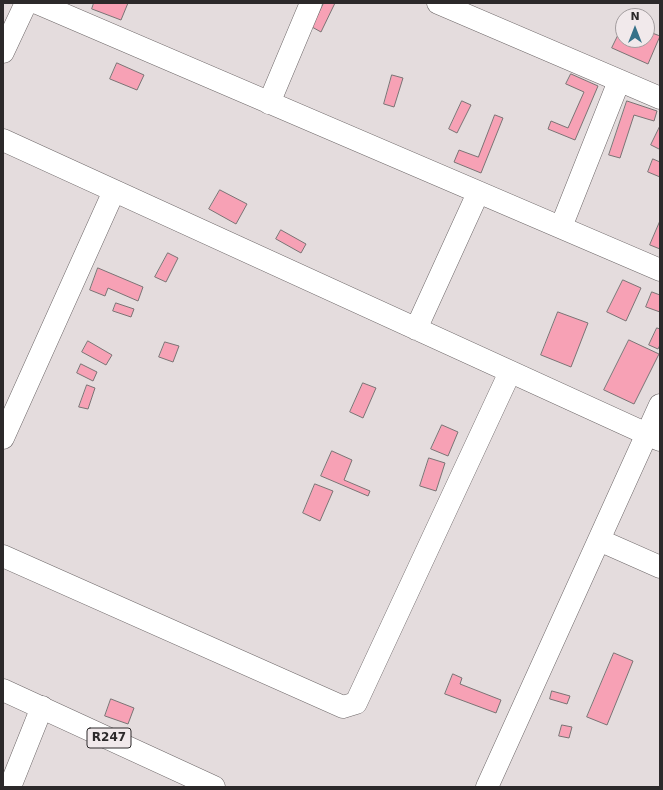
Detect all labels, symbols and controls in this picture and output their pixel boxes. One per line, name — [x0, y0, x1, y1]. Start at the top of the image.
north arrow — [615, 8, 655, 48]
text: N — [630, 10, 640, 23]
road number: R247 — [87, 728, 131, 748]

